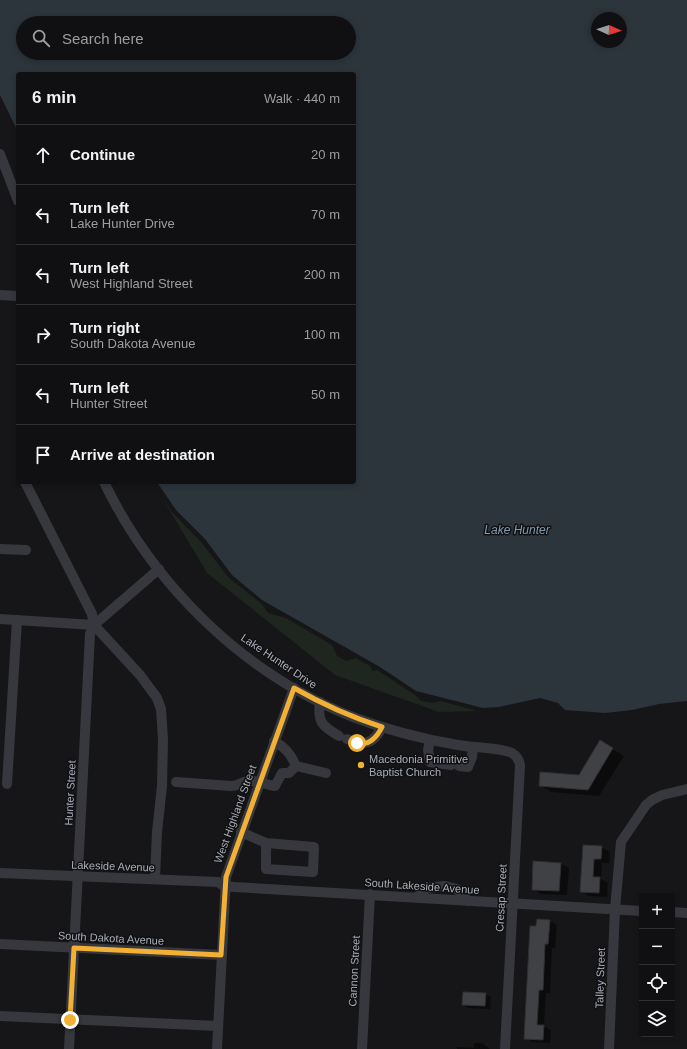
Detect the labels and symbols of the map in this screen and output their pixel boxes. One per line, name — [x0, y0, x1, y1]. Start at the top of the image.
north arrow — [591, 12, 627, 48]
water label: Lake Hunter — [484, 523, 551, 537]
street label: Lake Hunter Drive — [239, 631, 319, 691]
route start — [348, 734, 366, 752]
place label: Macedonia Primitive Baptist Church — [369, 753, 468, 778]
street label: Hunter Street — [62, 760, 78, 826]
marker: Macedonia Primitive Baptist Church — [356, 760, 366, 770]
street label: West Highland Street — [212, 763, 258, 865]
street label: Lakeside Avenue — [71, 859, 155, 873]
street label: Cresap Street — [493, 864, 509, 932]
street label: South Lakeside Avenue — [364, 876, 480, 896]
street label: South Dakota Avenue — [58, 929, 164, 947]
street label: Cannon Street — [346, 935, 362, 1007]
street label: Talley Street — [593, 948, 607, 1008]
route end — [61, 1011, 79, 1029]

